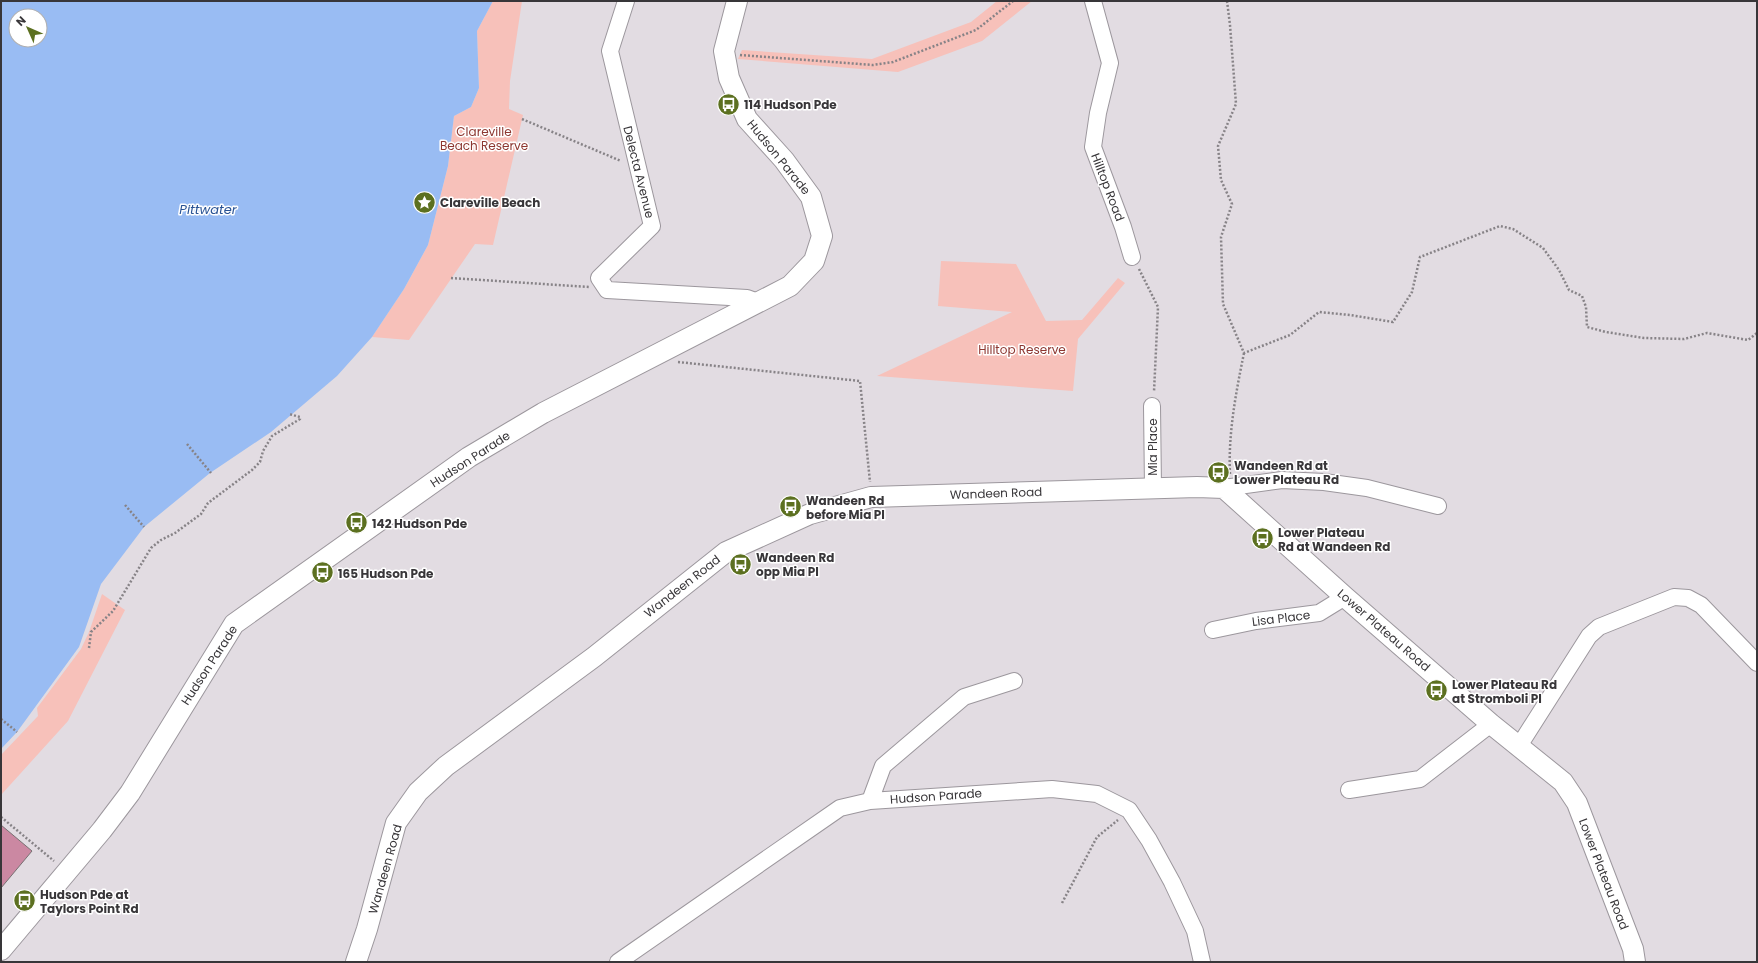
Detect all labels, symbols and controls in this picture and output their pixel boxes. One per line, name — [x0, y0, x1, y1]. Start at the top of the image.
north arrow — [8, 8, 48, 48]
text: N — [12, 12, 30, 30]
bus stop icon: 114 Hudson Pde — [716, 91, 742, 117]
place label: 114 Hudson Pde — [744, 96, 837, 113]
street label: Hudson Parade — [743, 116, 815, 198]
park label: Clareville Beach Reserve — [440, 123, 528, 154]
street label: Delecta Avenue — [619, 124, 659, 220]
street label: Hilltop Road — [1087, 150, 1129, 224]
place icon: Clareville Beach — [412, 189, 438, 215]
place label: Clareville Beach — [440, 194, 540, 211]
water label: Pittwater — [179, 200, 238, 219]
park label: Hilltop Reserve — [978, 341, 1066, 358]
street label: Mia Place — [1144, 418, 1161, 476]
street label: Hudson Parade — [427, 427, 513, 491]
place label: Wandeen Rd at Lower Plateau Rd — [1234, 457, 1339, 488]
bus stop icon: Wandeen Rd at Lower Plateau Rd — [1206, 459, 1232, 485]
street label: Wandeen Road — [949, 483, 1043, 503]
place label: Wandeen Rd before Mia Pl — [806, 492, 885, 523]
bus stop icon: Wandeen Rd before Mia Pl — [777, 494, 803, 520]
bus stop icon: 142 Hudson Pde — [343, 510, 369, 536]
place label: 142 Hudson Pde — [372, 515, 468, 532]
place label: Lower Plateau Rd at Wandeen Rd — [1278, 524, 1390, 555]
bus stop icon: Lower Plateau Rd at Wandeen Rd — [1250, 526, 1276, 552]
place label: Wandeen Rd opp Mia Pl — [756, 549, 834, 580]
street label: Wandeen Road — [640, 551, 724, 621]
bus stop icon: Wandeen Rd opp Mia Pl — [727, 551, 753, 577]
bus stop icon: 165 Hudson Pde — [309, 560, 335, 586]
place label: 165 Hudson Pde — [338, 565, 434, 582]
street label: Lower Plateau Road — [1334, 585, 1434, 675]
street label: Lisa Place — [1251, 606, 1311, 630]
street label: Hudson Parade — [177, 622, 241, 708]
place label: Lower Plateau Rd at Stromboli Pl — [1452, 676, 1557, 707]
bus stop icon: Lower Plateau Rd at Stromboli Pl — [1424, 678, 1450, 704]
street label: Hudson Parade — [889, 784, 983, 808]
street label: Lower Plateau Road — [1575, 816, 1633, 932]
street label: Wandeen Road — [364, 822, 406, 916]
place label: Hudson Pde at Taylors Point Rd — [40, 886, 139, 917]
bus stop icon: Hudson Pde at Taylors Point Rd — [11, 888, 37, 914]

